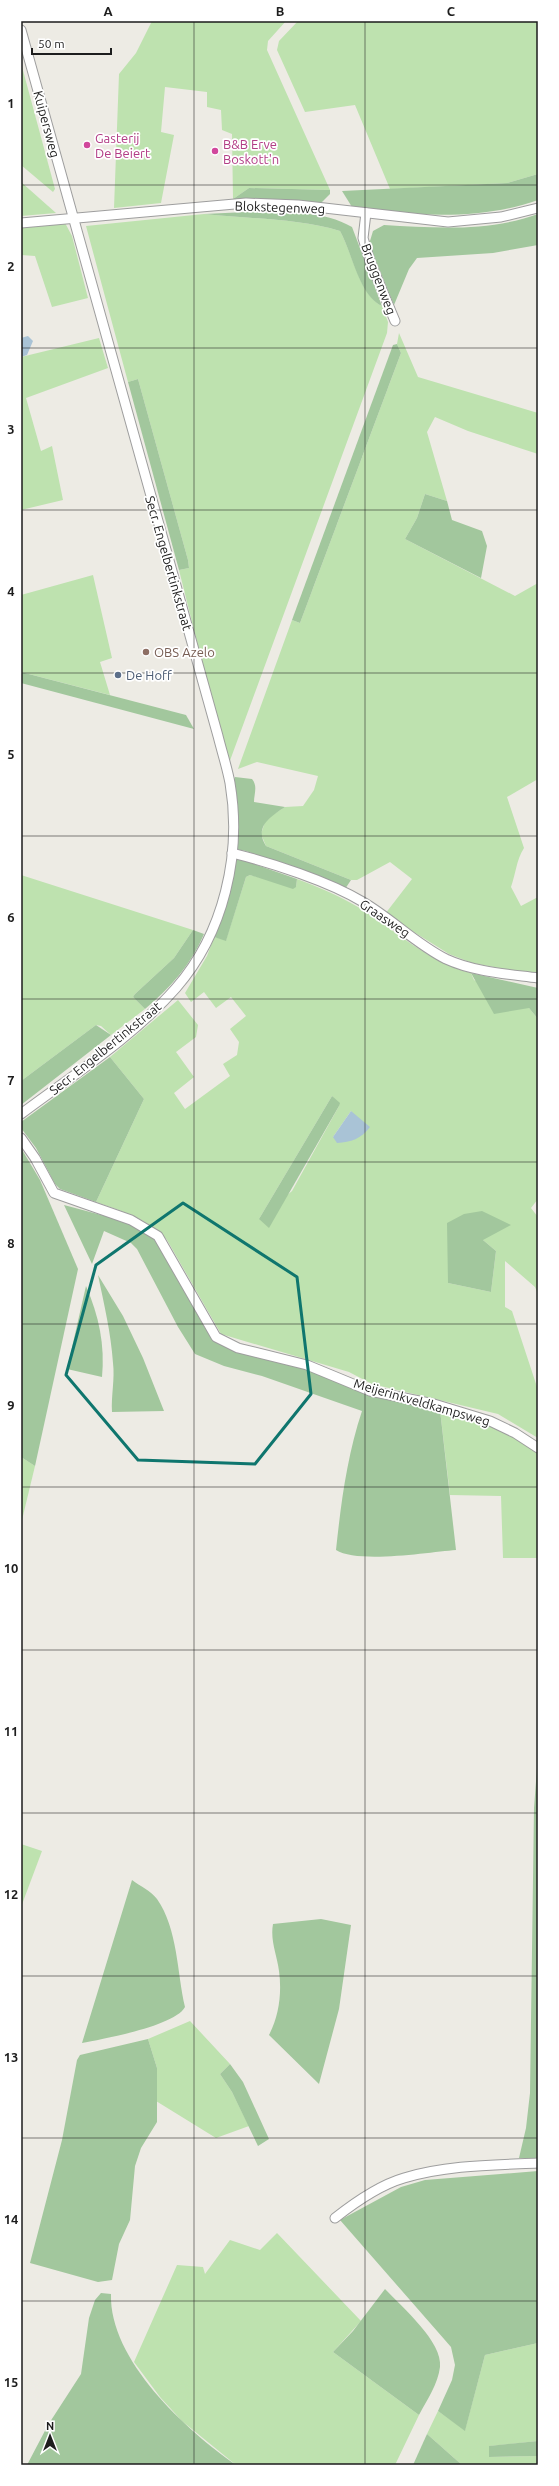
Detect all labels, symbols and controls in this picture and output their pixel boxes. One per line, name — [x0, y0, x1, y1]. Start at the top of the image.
text: A — [103, 4, 113, 18]
text: B — [276, 4, 285, 18]
text: C — [447, 4, 456, 18]
scale bar — [32, 30, 111, 56]
text: 50 m — [38, 37, 65, 50]
street label: Kuipersweg — [31, 89, 63, 159]
text: 1 — [7, 96, 15, 110]
place label: Gasterij De Beiert — [95, 131, 150, 160]
place label: B&B Erve Boskott'n — [223, 137, 279, 166]
marker: Gasterij De Beiert — [82, 140, 92, 150]
marker: B&B Erve Boskott'n — [210, 146, 220, 156]
street label: Blokstegenweg — [235, 198, 325, 216]
street label: Bruggenweg — [359, 242, 399, 316]
text: 2 — [7, 259, 15, 273]
text: 3 — [7, 422, 15, 436]
street label: Secr. Engelbertinkstraat — [143, 494, 195, 632]
text: 4 — [7, 584, 15, 598]
place label: OBS Azelo — [154, 645, 215, 659]
marker: OBS Azelo — [141, 647, 151, 657]
place label: De Hoff — [126, 668, 172, 682]
marker: De Hoff — [113, 670, 123, 680]
text: 5 — [7, 747, 15, 761]
street label: Graasweg — [357, 896, 413, 940]
text: 6 — [7, 910, 15, 924]
street label: Secr. Engelbertinkstraat — [46, 999, 164, 1097]
text: 7 — [7, 1073, 15, 1087]
text: 8 — [7, 1236, 15, 1250]
street label: Meijerinkveldkampsweg — [352, 1376, 492, 1428]
text: 9 — [7, 1398, 15, 1412]
text: 10 — [4, 1561, 18, 1575]
text: 11 — [4, 1724, 18, 1738]
text: 12 — [4, 1887, 18, 1901]
text: 13 — [4, 2050, 18, 2064]
text: 14 — [4, 2212, 18, 2226]
text: 15 — [4, 2375, 18, 2389]
north arrow — [30, 2416, 70, 2456]
text: N — [46, 2420, 54, 2432]

